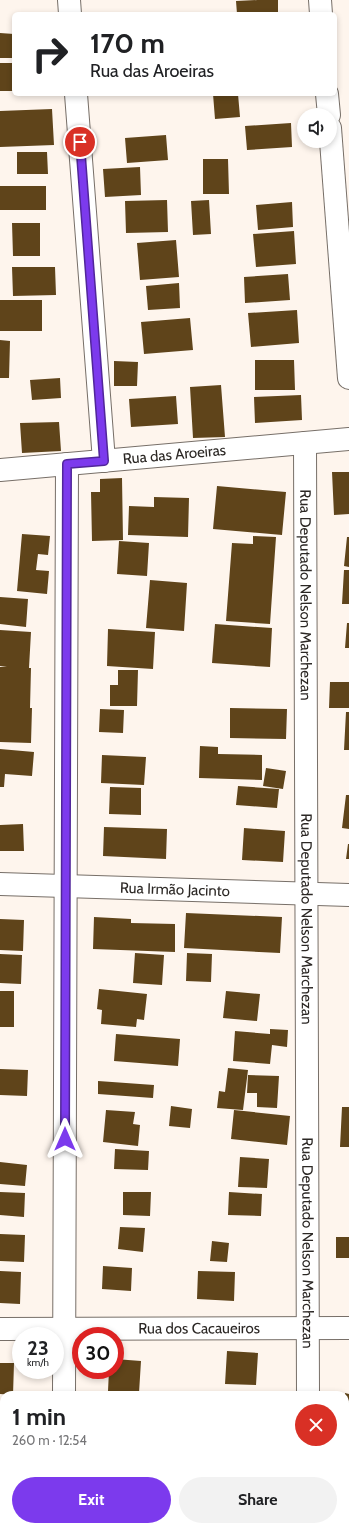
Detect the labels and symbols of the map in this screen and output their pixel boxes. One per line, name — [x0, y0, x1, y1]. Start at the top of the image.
pin — [63, 125, 97, 159]
street label: Rua das Aroeiras — [122, 441, 227, 468]
street label: Rua Deputado Nelson Marchezan — [296, 489, 315, 701]
street label: Rua Deputado Nelson Marchezan — [297, 813, 316, 1025]
street label: Rua Irmão Jacinto — [120, 879, 230, 900]
position arrow — [44, 1118, 86, 1160]
street label: Rua Deputado Nelson Marchezan — [298, 1137, 317, 1349]
street label: Rua dos Cacaueiros — [138, 1319, 260, 1338]
speed limit sign: 30 — [72, 1327, 124, 1379]

